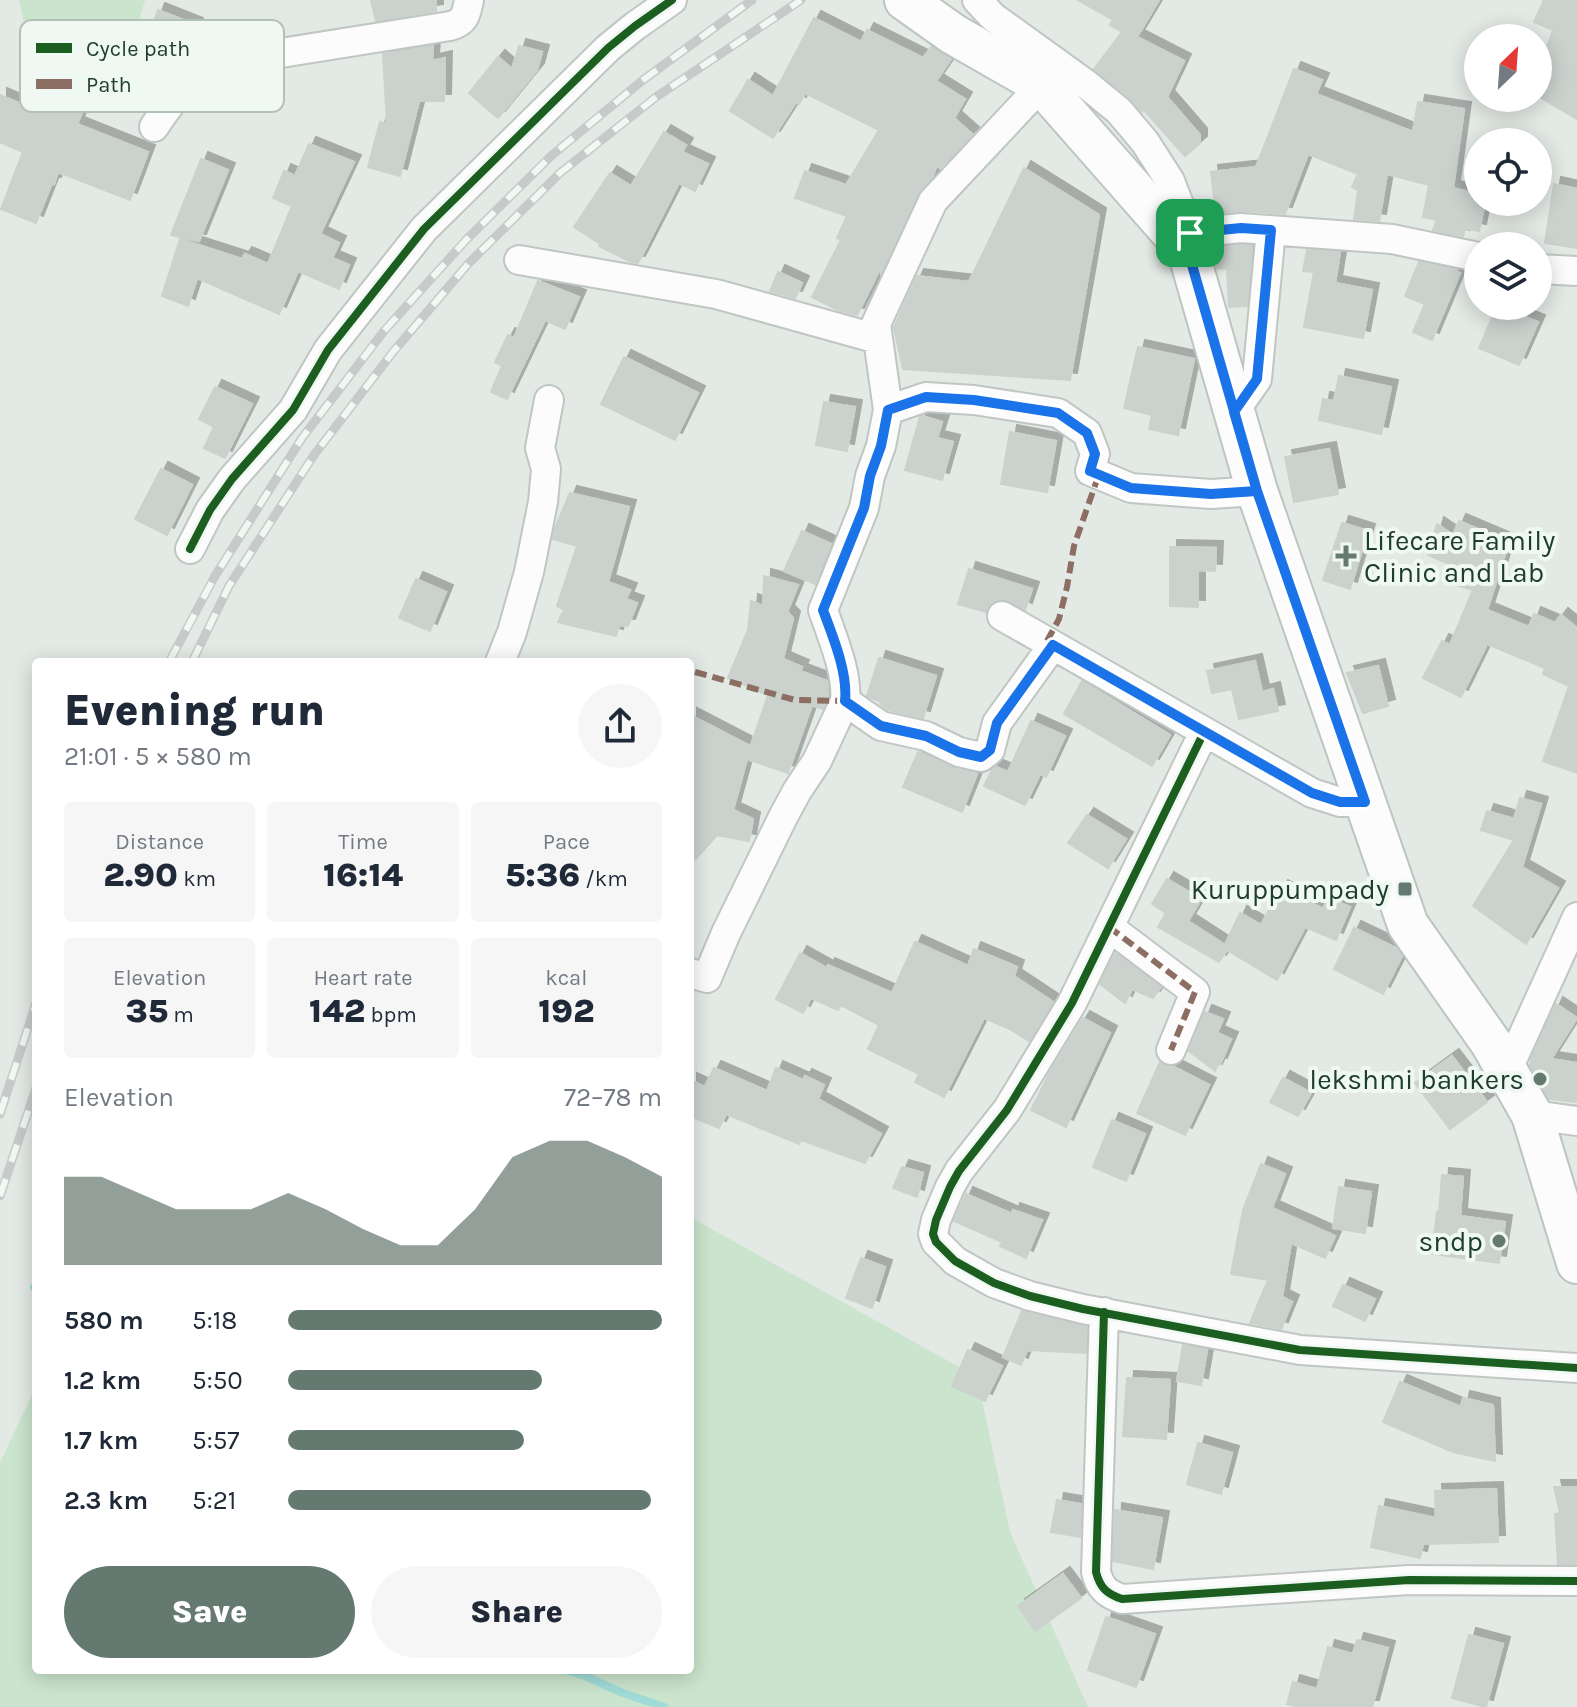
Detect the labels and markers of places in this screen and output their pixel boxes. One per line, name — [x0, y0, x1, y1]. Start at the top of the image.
pin — [1156, 199, 1224, 267]
place label: Lifecare Family Clinic and Lab — [1364, 524, 1555, 589]
marker: Lifecare Family Clinic and Lab — [1335, 545, 1357, 567]
place label: Kuruppumpady — [1191, 873, 1389, 906]
marker: Kuruppumpady — [1396, 880, 1414, 898]
place label: lekshmi bankers — [1309, 1063, 1524, 1096]
marker: lekshmi bankers — [1531, 1070, 1549, 1088]
place label: sndp — [1418, 1225, 1483, 1258]
marker: sndp — [1490, 1232, 1508, 1250]

